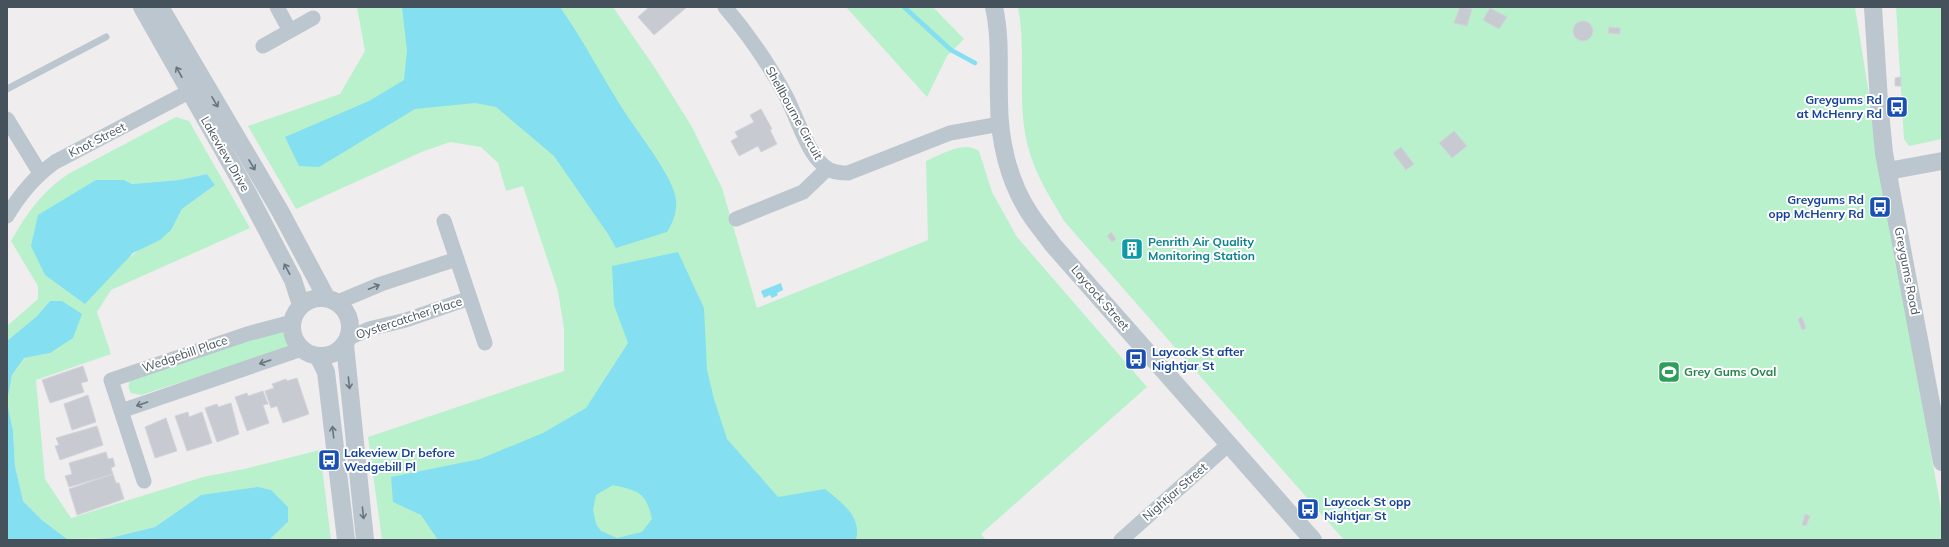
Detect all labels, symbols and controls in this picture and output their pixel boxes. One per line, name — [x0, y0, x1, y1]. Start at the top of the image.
street label: Shellbourne Circuit — [763, 64, 826, 162]
one-way arrow — [175, 67, 182, 79]
place label: Greygums Rd at McHenry Rd — [1797, 92, 1882, 121]
bus stop icon: Greygums Rd at McHenry Rd — [1884, 94, 1910, 120]
one-way arrow — [211, 95, 219, 107]
street label: Lakeview Drive — [198, 113, 253, 194]
street label: Knot Street — [66, 119, 128, 160]
one-way arrow — [248, 159, 256, 170]
place label: Greygums Rd opp McHenry Rd — [1769, 192, 1864, 221]
bus stop icon: Greygums Rd opp McHenry Rd — [1867, 194, 1893, 220]
street label: Greygums Road — [1892, 226, 1923, 316]
place label: Penrith Air Quality Monitoring Station — [1148, 234, 1255, 263]
building icon: Penrith Air Quality Monitoring Station — [1119, 236, 1145, 262]
street label: Laycock Street — [1068, 262, 1133, 333]
one-way arrow — [283, 263, 291, 275]
one-way arrow — [368, 283, 380, 291]
street label: Oystercatcher Place — [354, 293, 464, 342]
street label: Wedgebill Place — [140, 332, 229, 375]
place label: Laycock St after Nightjar St — [1152, 344, 1245, 373]
bus stop icon: Laycock St after Nightjar St — [1123, 346, 1149, 372]
one-way arrow — [259, 359, 272, 366]
sports icon: Grey Gums Oval — [1656, 359, 1682, 385]
place label: Grey Gums Oval — [1684, 364, 1776, 379]
one-way arrow — [345, 376, 353, 389]
one-way arrow — [136, 400, 148, 408]
one-way arrow — [329, 426, 337, 439]
place label: Lakeview Dr before Wedgebill Pl — [344, 445, 455, 474]
bus stop icon: Lakeview Dr before Wedgebill Pl — [316, 447, 342, 473]
street label: Nightjar Street — [1139, 459, 1210, 524]
place label: Laycock St opp Nightjar St — [1324, 494, 1411, 523]
bus stop icon: Laycock St opp Nightjar St — [1295, 496, 1321, 522]
one-way arrow — [359, 506, 366, 519]

